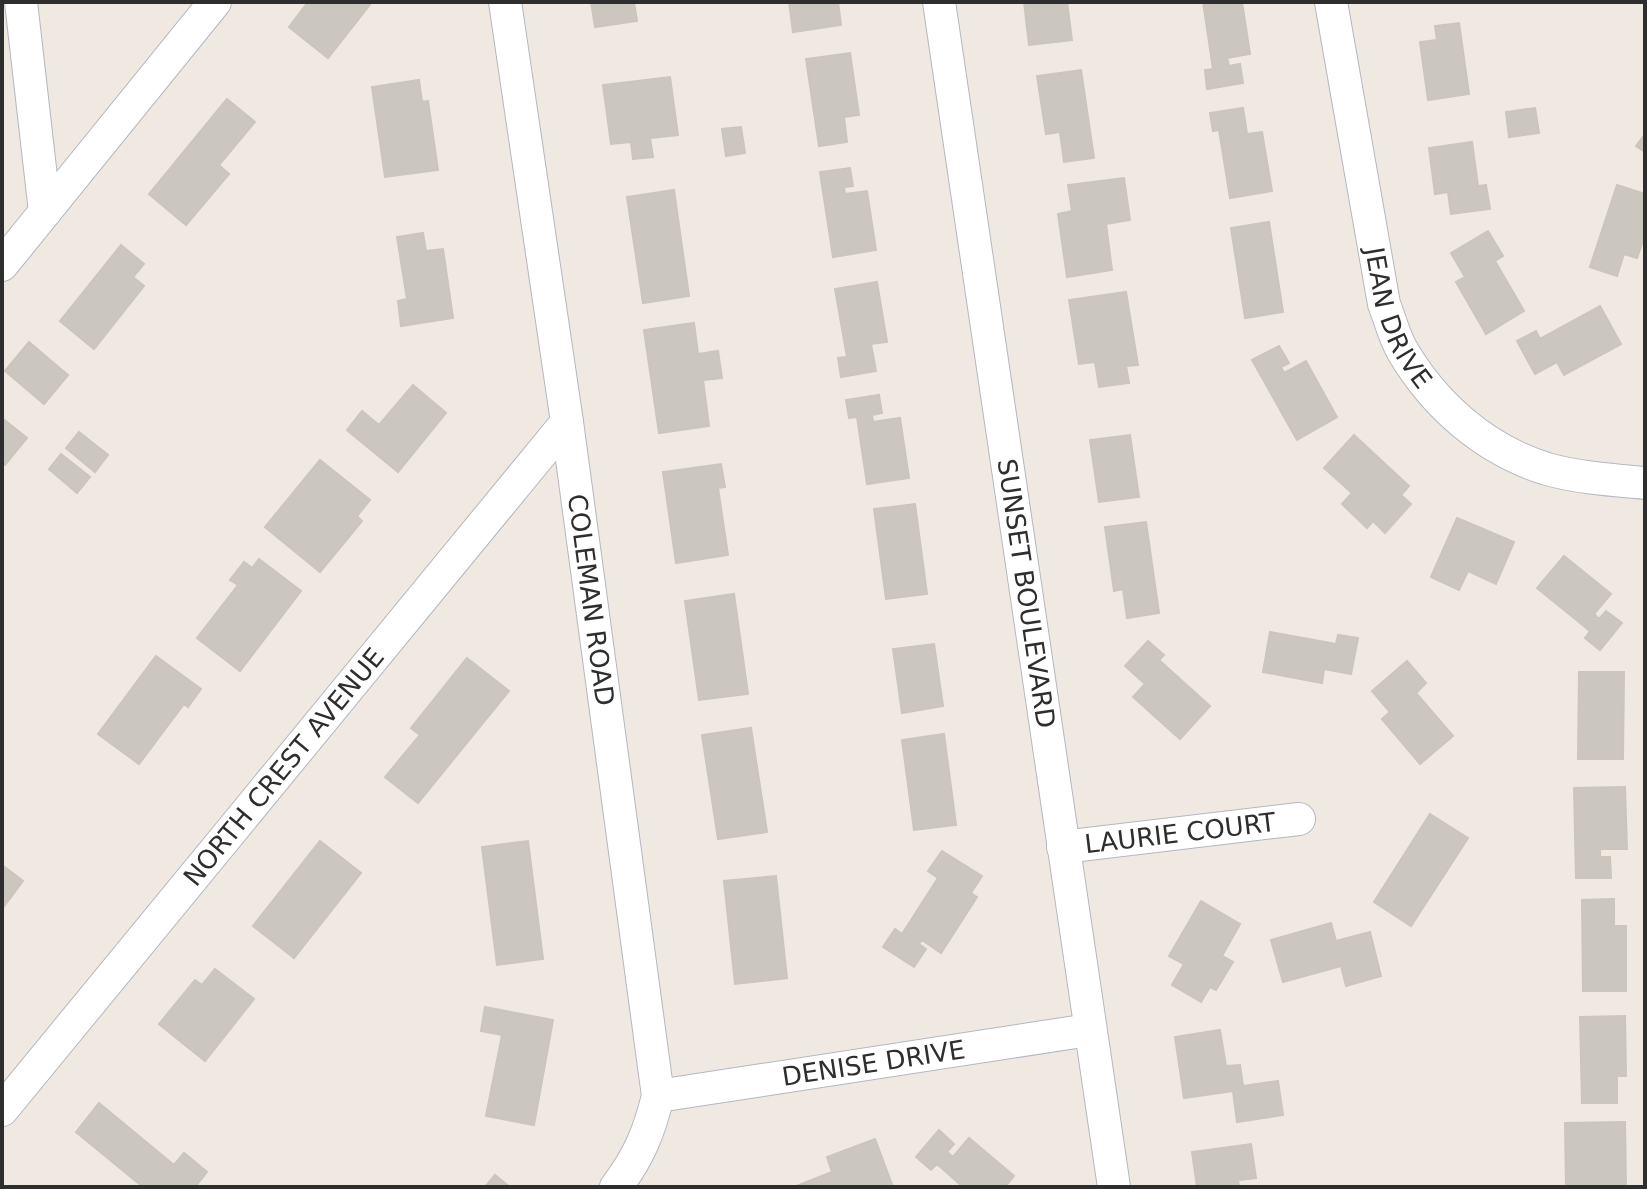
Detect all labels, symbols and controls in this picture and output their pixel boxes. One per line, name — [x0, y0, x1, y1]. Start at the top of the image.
street label: JEAN DRIVE — [1359, 243, 1438, 394]
street label: SUNSET BOULEVARD — [992, 457, 1061, 730]
street label: COLEMAN ROAD — [562, 492, 620, 708]
street label: NORTH CREST AVENUE — [177, 642, 390, 892]
street label: LAURIE COURT — [1083, 807, 1277, 859]
street label: DENISE DRIVE — [780, 1034, 967, 1092]

